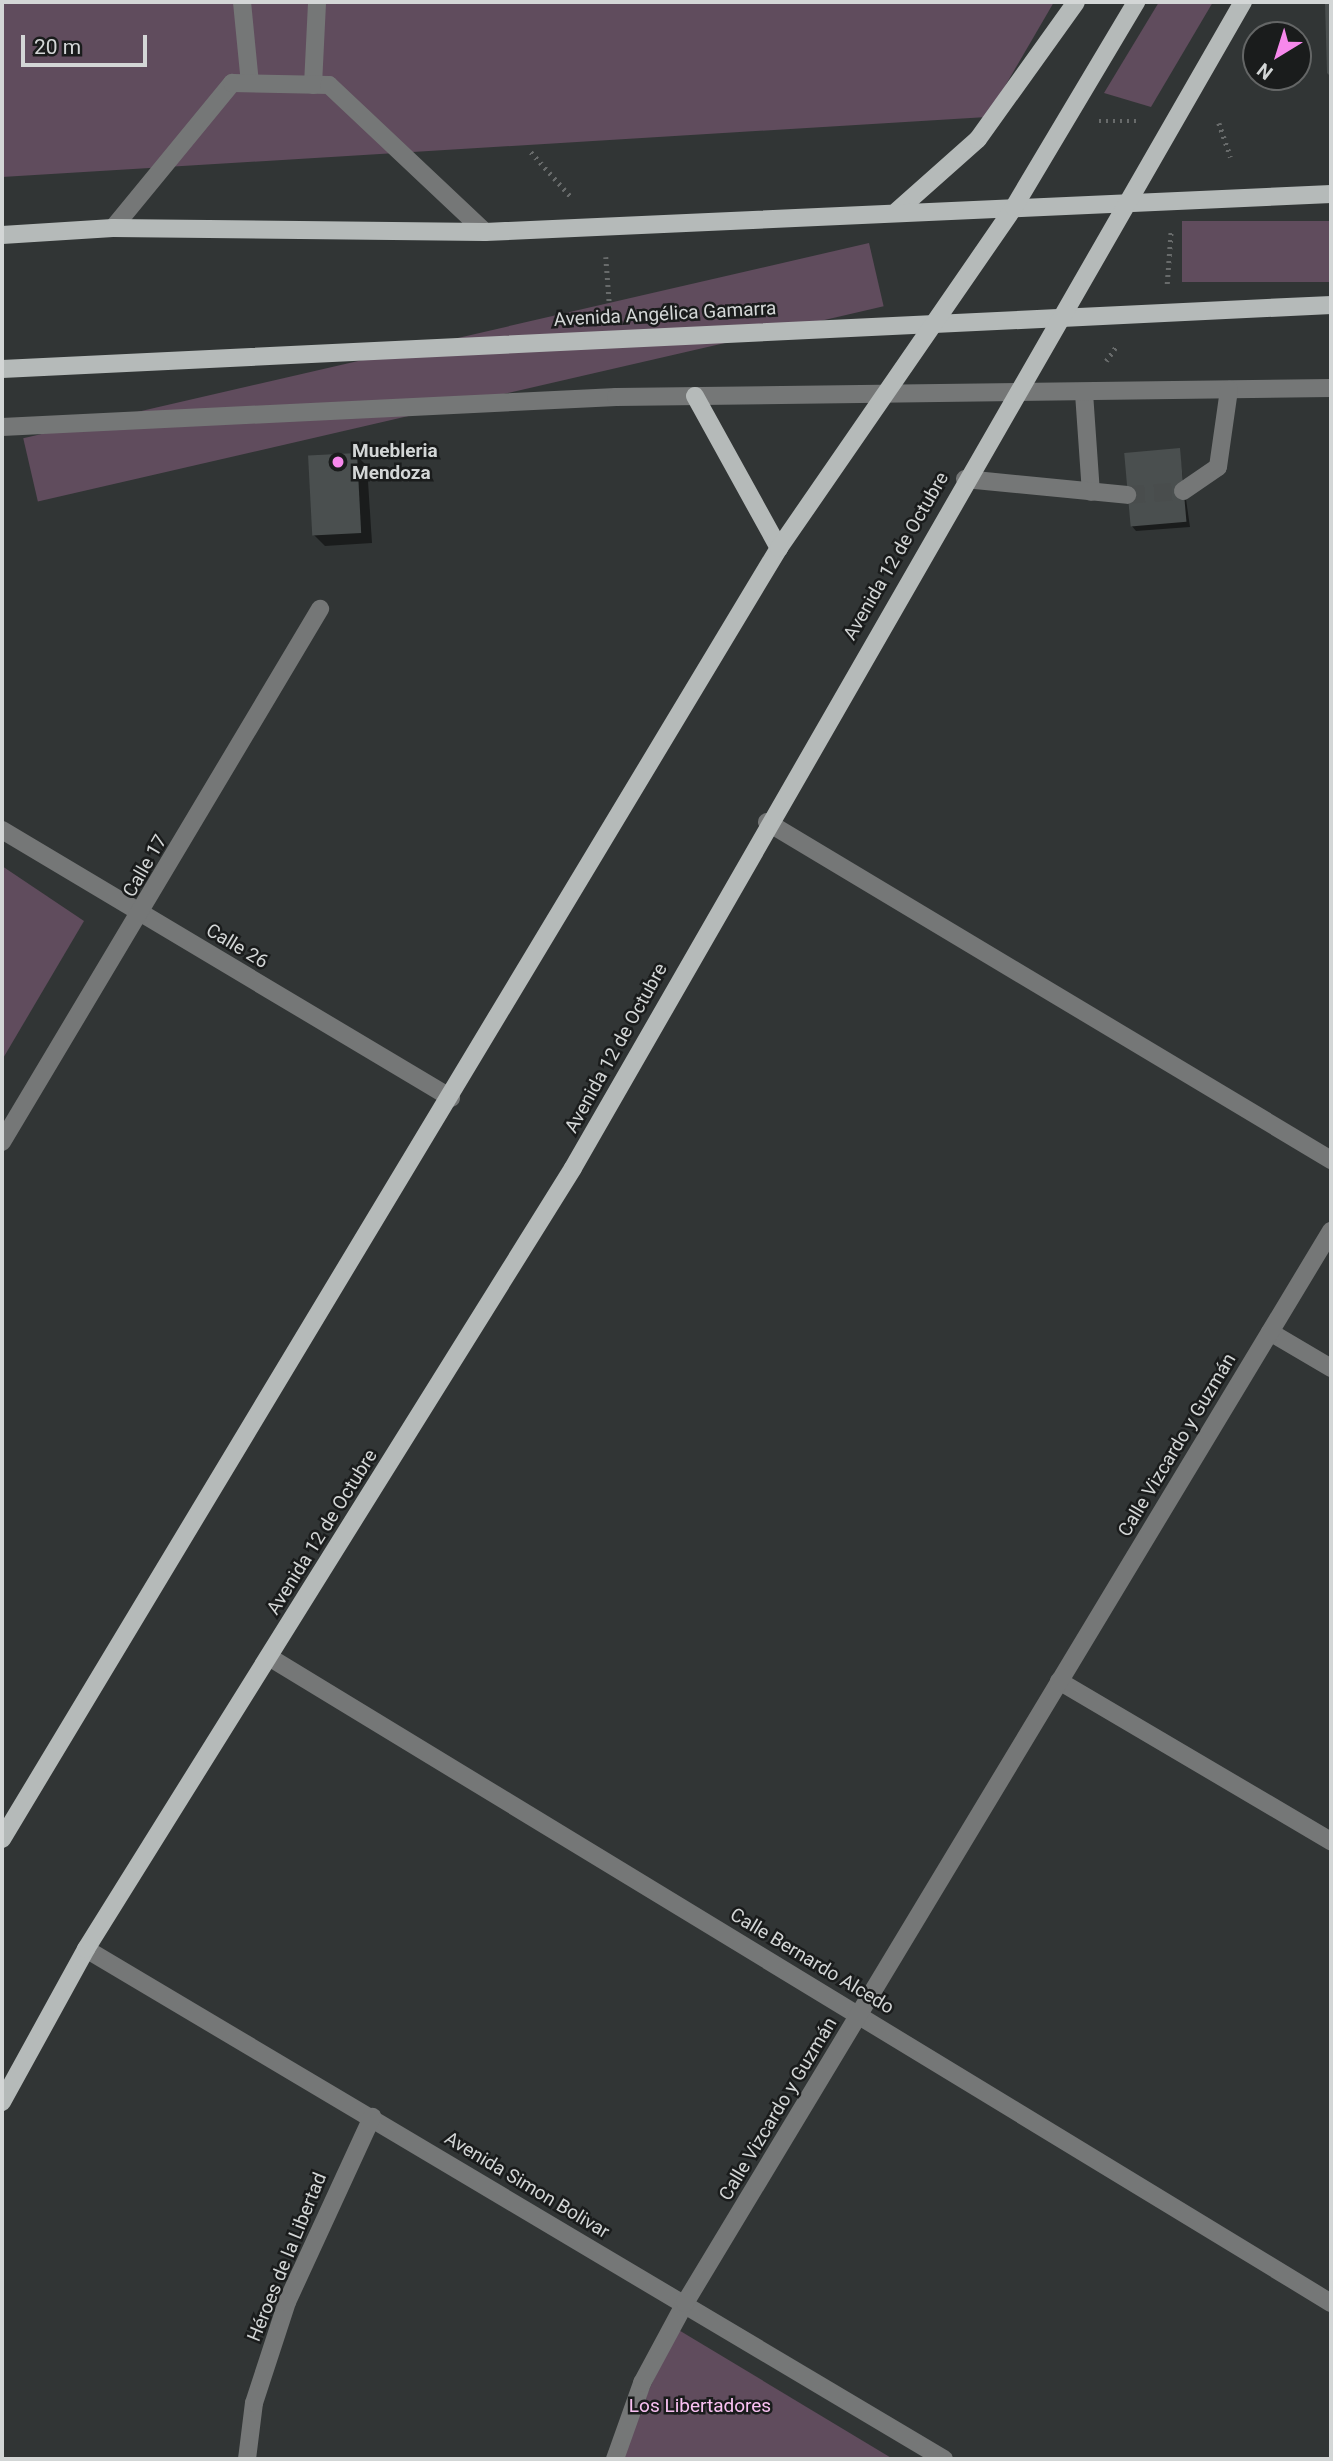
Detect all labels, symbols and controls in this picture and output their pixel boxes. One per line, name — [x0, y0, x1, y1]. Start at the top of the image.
scale bar — [24, 21, 150, 65]
north arrow — [1242, 21, 1312, 91]
text: 20 m — [34, 35, 81, 59]
text: N — [1253, 58, 1277, 85]
street label: Avenida Angélica Gamarra — [553, 297, 777, 331]
place label: Muebleria Mendoza — [352, 440, 438, 484]
marker: Muebleria Mendoza — [330, 454, 346, 470]
street label: Avenida 12 de Octubre — [839, 468, 953, 644]
street label: Calle 17 — [118, 831, 172, 901]
street label: Calle 26 — [202, 919, 272, 973]
street label: Avenida 12 de Octubre — [560, 959, 672, 1137]
street label: Calle Vizcardo y Guzmán — [1113, 1349, 1241, 1541]
street label: Avenida 12 de Octubre — [262, 1445, 382, 1619]
street label: Calle Bernardo Alcedo — [726, 1903, 898, 2019]
street label: Calle Vizcardo y Guzmán — [714, 2013, 842, 2205]
street label: Avenida Simon Bolivar — [440, 2127, 614, 2243]
street label: Héroes de la Libertad — [243, 2169, 331, 2345]
park label: Los Libertadores — [629, 2395, 771, 2417]

